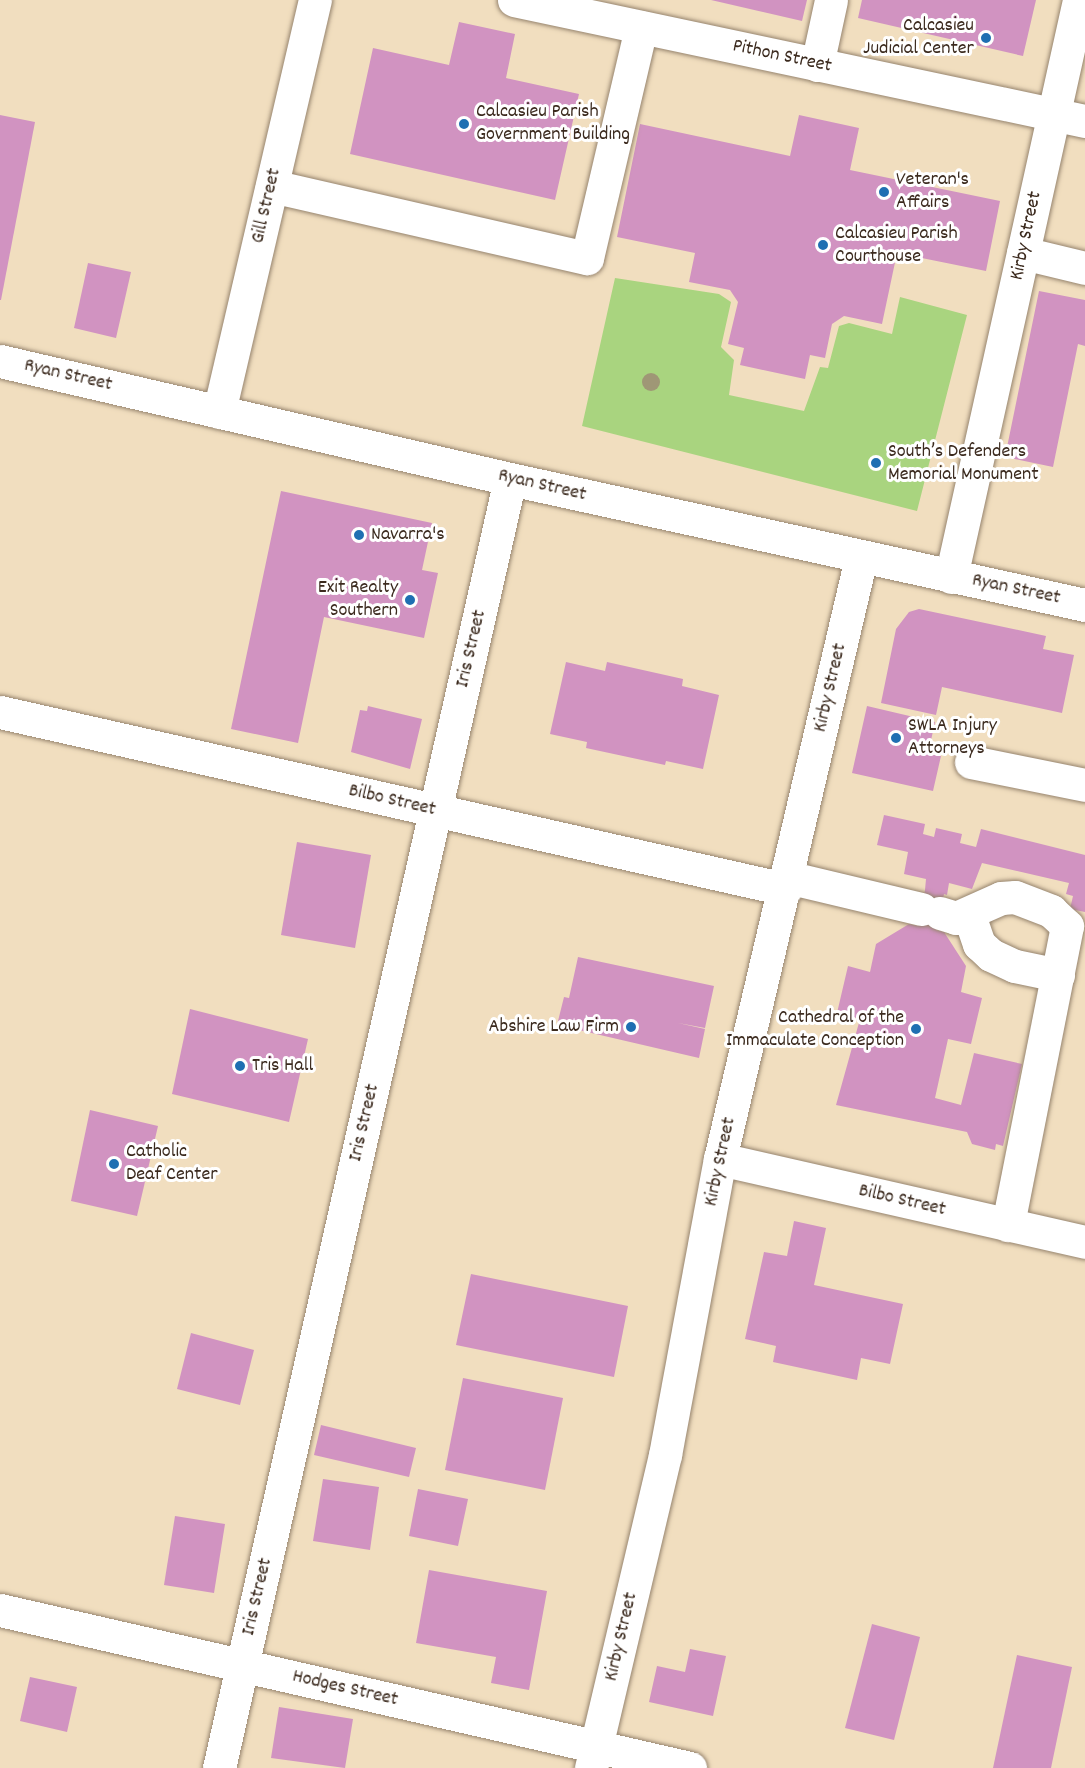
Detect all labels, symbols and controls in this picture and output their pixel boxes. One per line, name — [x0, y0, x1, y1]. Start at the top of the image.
place label: Calcasieu Judicial Center — [863, 14, 974, 61]
marker: Calcasieu Judicial Center — [979, 31, 993, 45]
street label: Pithon Street — [730, 35, 834, 79]
place label: Calcasieu Parish Government Building — [476, 100, 630, 147]
marker: Calcasieu Parish Government Building — [457, 117, 471, 131]
street label: Gill Street — [247, 166, 287, 246]
place label: Veteran's Affairs — [896, 168, 969, 215]
marker: Veteran's Affairs — [877, 185, 891, 199]
street label: Kirby Street — [1006, 189, 1048, 283]
place label: Calcasieu Parish Courthouse — [835, 222, 958, 269]
marker: Calcasieu Parish Courthouse — [816, 238, 830, 252]
street label: Ryan Street — [22, 354, 114, 398]
place label: South’s Defenders Memorial Monument — [888, 440, 1039, 487]
marker: South’s Defenders Memorial Monument — [869, 456, 883, 470]
street label: Ryan Street — [496, 464, 588, 508]
place label: Navarra's — [371, 523, 445, 547]
marker: Navarra's — [352, 528, 366, 542]
street label: Ryan Street — [970, 569, 1062, 611]
place label: Exit Realty Southern — [318, 576, 398, 623]
marker: Exit Realty Southern — [403, 593, 417, 607]
street label: Iris Street — [451, 608, 493, 690]
street label: Kirby Street — [809, 641, 853, 735]
place label: SWLA Injury Attorneys — [908, 714, 997, 761]
marker: SWLA Injury Attorneys — [889, 731, 903, 745]
street label: Bilbo Street — [346, 779, 438, 823]
place label: Cathedral of the Immaculate Conception — [726, 1006, 904, 1053]
place label: Abshire Law Firm — [489, 1015, 619, 1039]
marker: Abshire Law Firm — [624, 1020, 638, 1034]
marker: Cathedral of the Immaculate Conception — [909, 1022, 923, 1036]
place label: Tris Hall — [252, 1054, 313, 1078]
marker: Tris Hall — [233, 1059, 247, 1073]
street label: Iris Street — [344, 1082, 386, 1164]
street label: Kirby Street — [700, 1115, 742, 1209]
place label: Catholic Deaf Center — [126, 1140, 218, 1187]
marker: Catholic Deaf Center — [107, 1157, 121, 1171]
street label: Bilbo Street — [856, 1179, 948, 1223]
street label: Iris Street — [237, 1556, 279, 1638]
street label: Kirby Street — [600, 1590, 644, 1684]
street label: Hodges Street — [290, 1665, 400, 1713]

